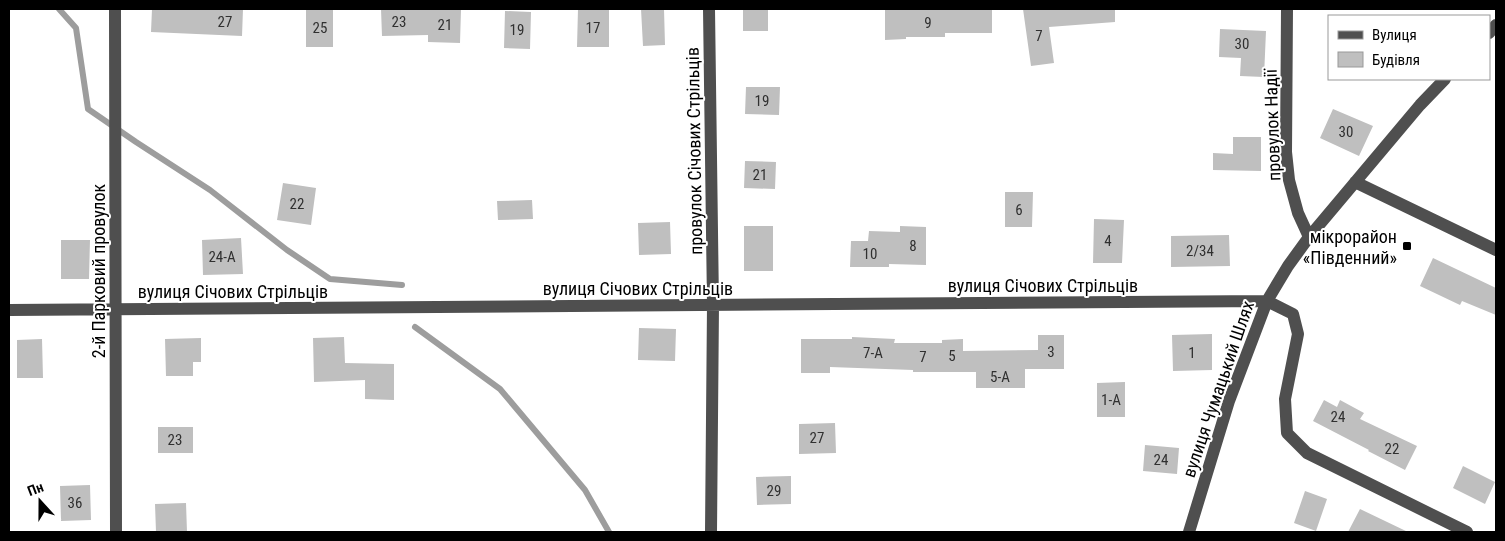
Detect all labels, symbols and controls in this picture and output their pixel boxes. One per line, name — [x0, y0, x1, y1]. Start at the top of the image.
house number: 27 — [218, 13, 232, 31]
house number: 23 — [392, 13, 406, 31]
house number: 9 — [924, 14, 932, 32]
legend — [1328, 15, 1490, 80]
house number: 21 — [438, 16, 452, 34]
house number: 25 — [313, 19, 327, 37]
house number: 17 — [586, 19, 600, 37]
house number: 19 — [510, 21, 524, 39]
text: Вулиця — [1372, 26, 1417, 44]
house number: 7 — [1035, 27, 1043, 45]
house number: 30 — [1235, 35, 1249, 53]
street label: провулок Січових Стрільців — [682, 47, 706, 255]
text: Будівля — [1372, 51, 1420, 69]
street label: провулок Надії — [1260, 68, 1284, 181]
house number: 19 — [755, 92, 769, 110]
house number: 30 — [1339, 123, 1353, 141]
house number: 21 — [753, 166, 767, 184]
street label: 2-й Парковий провулок — [88, 183, 109, 358]
house number: 22 — [290, 195, 304, 213]
house number: 6 — [1015, 201, 1023, 219]
place label: мікрорайон «Південний» — [1303, 226, 1397, 268]
house number: 4 — [1104, 232, 1112, 250]
house number: 8 — [909, 237, 917, 255]
marker: мікрорайон «Південний» — [1401, 240, 1413, 252]
house number: 2/34 — [1186, 242, 1214, 260]
house number: 10 — [863, 245, 877, 263]
house number: 24-А — [208, 248, 236, 266]
street label: вулиця Січових Стрільців — [948, 275, 1138, 296]
street label: вулиця Січових Стрільців — [543, 278, 733, 299]
street label: вулиця Січових Стрільців — [138, 281, 328, 302]
street label: вулиця Чумацький Шлях — [1178, 298, 1258, 480]
house number: 3 — [1047, 343, 1055, 361]
house number: 7-А — [863, 344, 883, 362]
house number: 1 — [1188, 344, 1196, 362]
house number: 5 — [948, 347, 956, 365]
house number: 7 — [919, 348, 927, 366]
house number: 5-А — [990, 368, 1010, 386]
house number: 1-А — [1101, 391, 1121, 409]
house number: 24 — [1331, 408, 1345, 426]
house number: 27 — [810, 429, 824, 447]
house number: 23 — [168, 431, 182, 449]
house number: 22 — [1385, 440, 1399, 458]
house number: 24 — [1154, 451, 1168, 469]
north arrow — [15, 476, 65, 526]
text: Пн — [25, 479, 45, 499]
house number: 29 — [767, 482, 781, 500]
house number: 36 — [68, 494, 82, 512]

